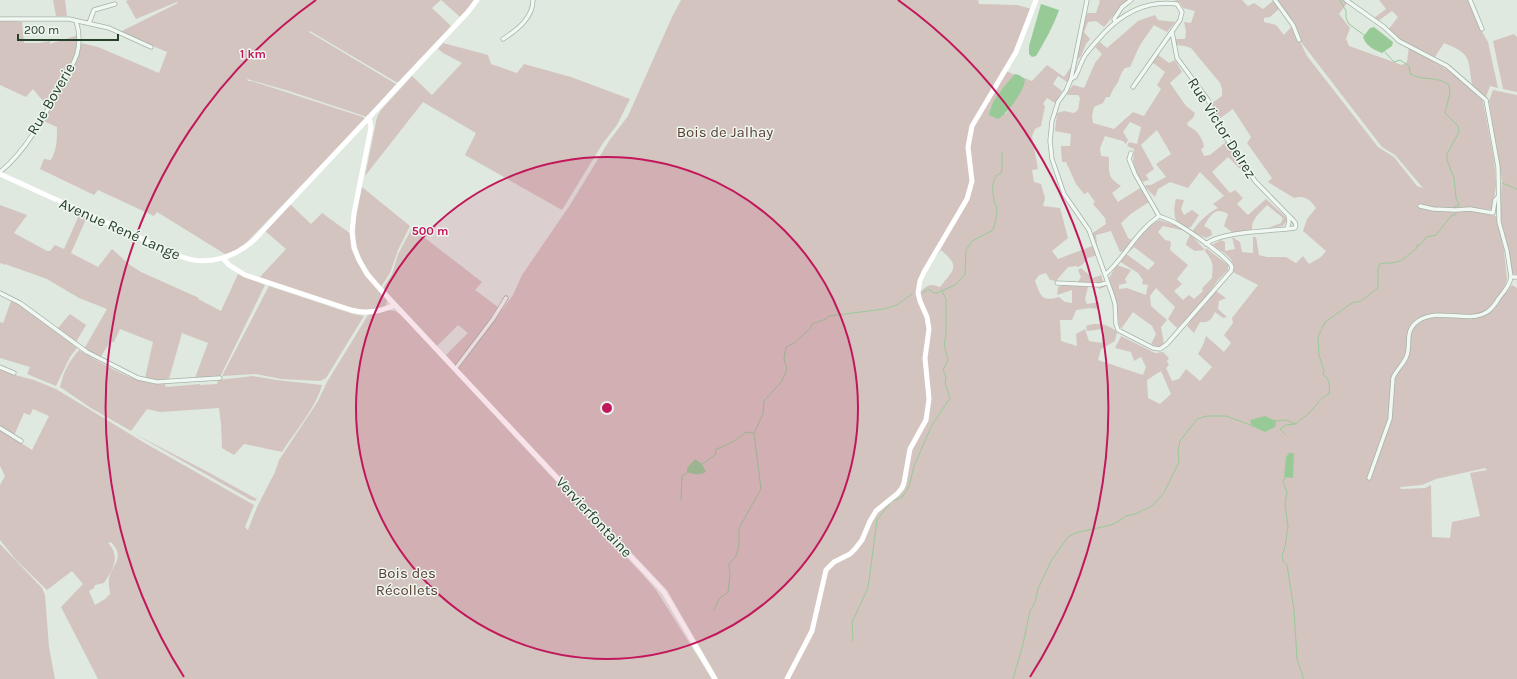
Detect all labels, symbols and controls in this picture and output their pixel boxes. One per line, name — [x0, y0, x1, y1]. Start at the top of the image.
scale bar — [18, 16, 118, 42]
text: 200 m — [24, 23, 59, 37]
text: 1 km — [240, 47, 266, 61]
street label: Rue Boverie — [23, 60, 79, 138]
street label: Rue Victor Delrez — [1184, 74, 1260, 182]
park label: Bois de Jalhay — [677, 123, 773, 141]
street label: Avenue René Lange — [57, 194, 183, 264]
text: 500 m — [412, 224, 448, 238]
centre of rings — [600, 401, 614, 415]
street label: Vervierfontaine — [552, 473, 636, 561]
park label: Bois des Récollets — [376, 564, 438, 599]

